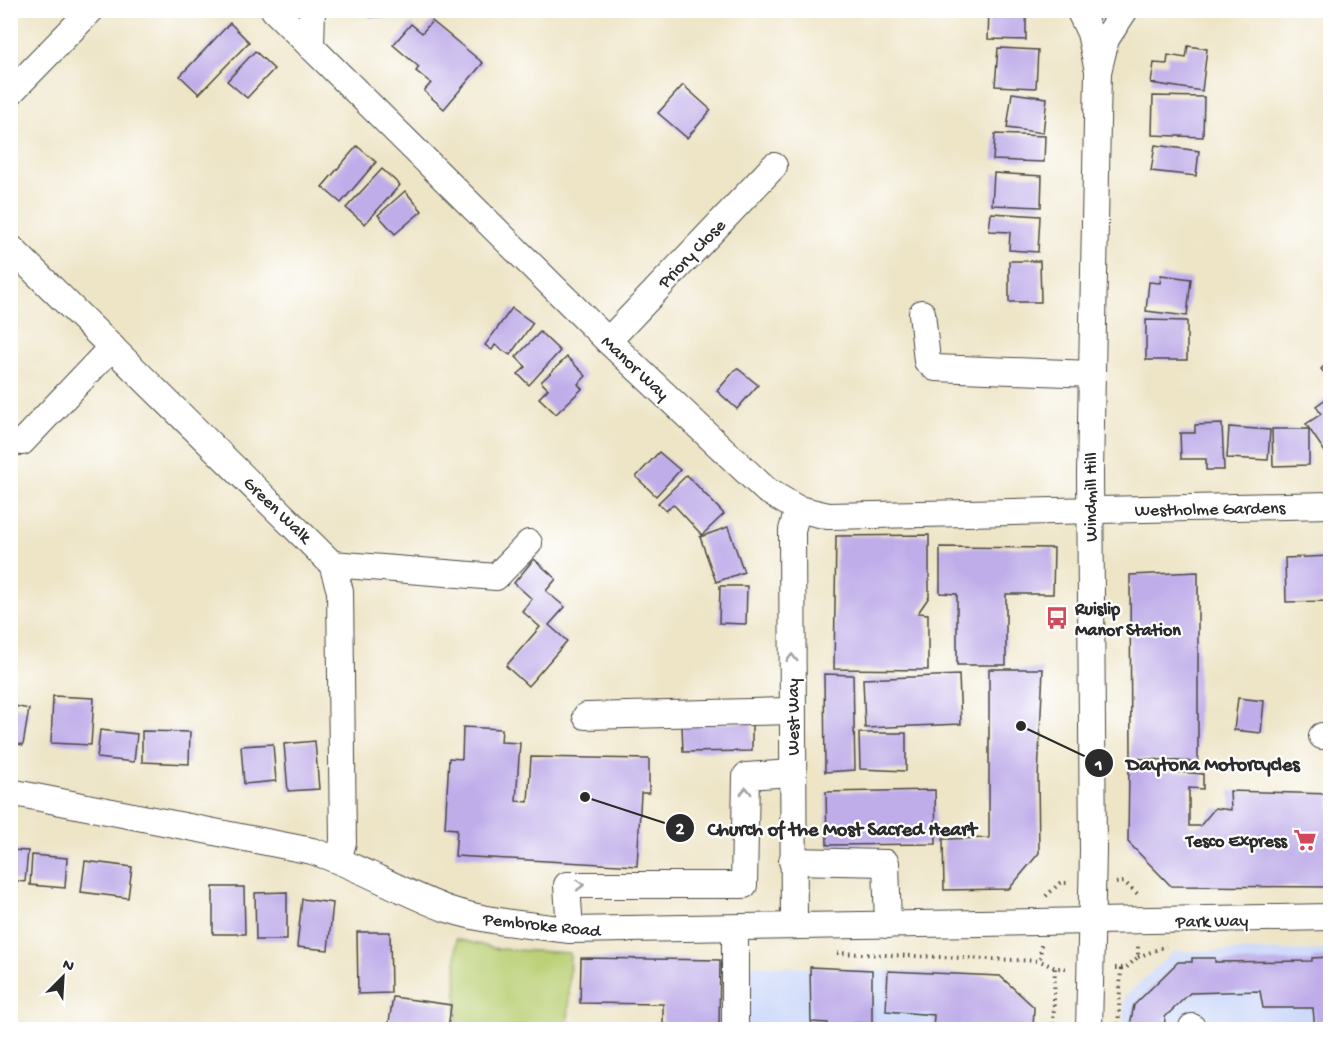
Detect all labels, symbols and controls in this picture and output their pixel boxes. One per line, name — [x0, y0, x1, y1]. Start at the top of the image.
street label: Priory Close — [654, 215, 731, 294]
street label: Manor Way — [596, 332, 673, 406]
street label: Windmill Hill — [1082, 452, 1103, 542]
street label: Green Walk — [238, 473, 316, 550]
street label: Westholme Gardens — [1135, 499, 1287, 522]
place label: Ruislip Manor Station — [1074, 600, 1181, 642]
bus stop icon: Ruislip Manor Station — [1044, 605, 1070, 631]
one-way arrow — [785, 653, 798, 662]
street label: West Way — [784, 678, 805, 755]
callout: Daytona Motorcycles — [1084, 744, 1312, 782]
text: Daytona Motorcycles — [1124, 755, 1301, 778]
text: 1 — [1094, 756, 1103, 777]
one-way arrow — [740, 787, 752, 796]
callout: Church of the Most Sacred Heart — [665, 809, 988, 847]
text: 2 — [676, 820, 685, 841]
text: Church of the Most Sacred Heart — [706, 820, 978, 843]
supermarket icon: Tesco Express — [1292, 827, 1318, 853]
place label: Tesco Express — [1184, 832, 1288, 853]
one-way arrow — [576, 879, 585, 891]
street label: Pembroke Road — [481, 910, 603, 943]
street label: Park Way — [1174, 911, 1249, 934]
north arrow — [33, 947, 93, 1007]
text: N — [59, 956, 77, 978]

